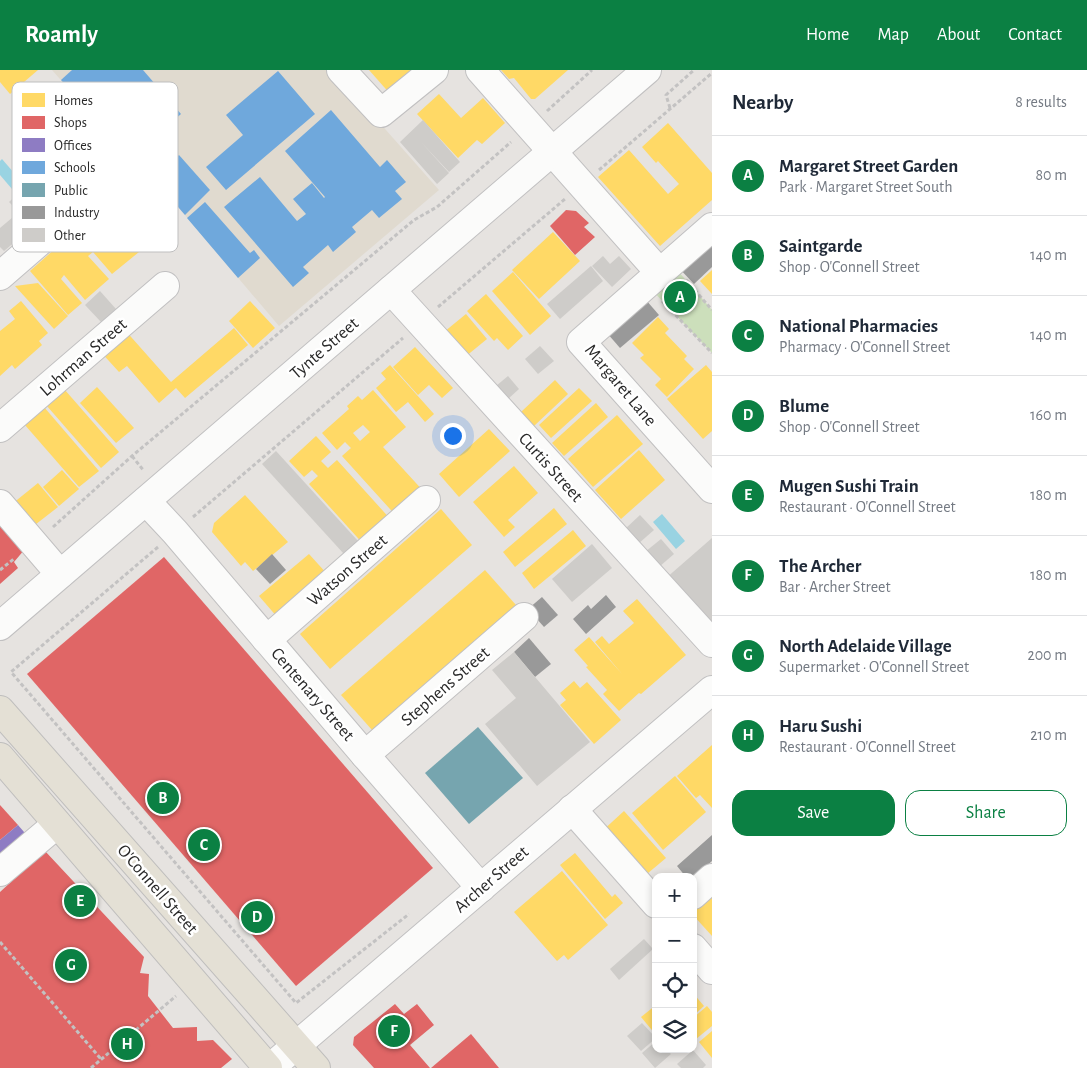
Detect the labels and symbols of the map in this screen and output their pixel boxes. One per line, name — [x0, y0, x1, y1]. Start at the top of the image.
legend — [12, 82, 178, 252]
text: Homes — [54, 94, 93, 108]
text: Shops — [54, 116, 87, 130]
text: Offices — [54, 139, 92, 153]
text: Schools — [54, 161, 95, 175]
text: Public — [54, 184, 88, 198]
text: Industry — [54, 206, 100, 220]
text: Other — [54, 229, 86, 243]
pin: A — [664, 278, 696, 316]
street label: Tynte Street — [287, 314, 362, 383]
street label: Lohrman Street — [37, 315, 131, 400]
street label: Margaret Lane — [581, 341, 659, 430]
your location — [440, 423, 466, 449]
street label: Curtis Street — [515, 430, 586, 506]
street label: Watson Street — [304, 531, 391, 610]
street label: Stephens Street — [398, 644, 493, 730]
street label: Centenary Street — [267, 645, 358, 745]
pin: B — [147, 779, 179, 817]
pin: C — [188, 826, 220, 864]
street label: O'Connell Street — [113, 839, 203, 939]
street label: Archer Street — [451, 843, 532, 917]
pin: E — [64, 882, 96, 920]
pin: D — [241, 898, 273, 936]
pin: G — [55, 946, 87, 984]
pin: F — [378, 1012, 410, 1050]
pin: H — [111, 1025, 143, 1063]

